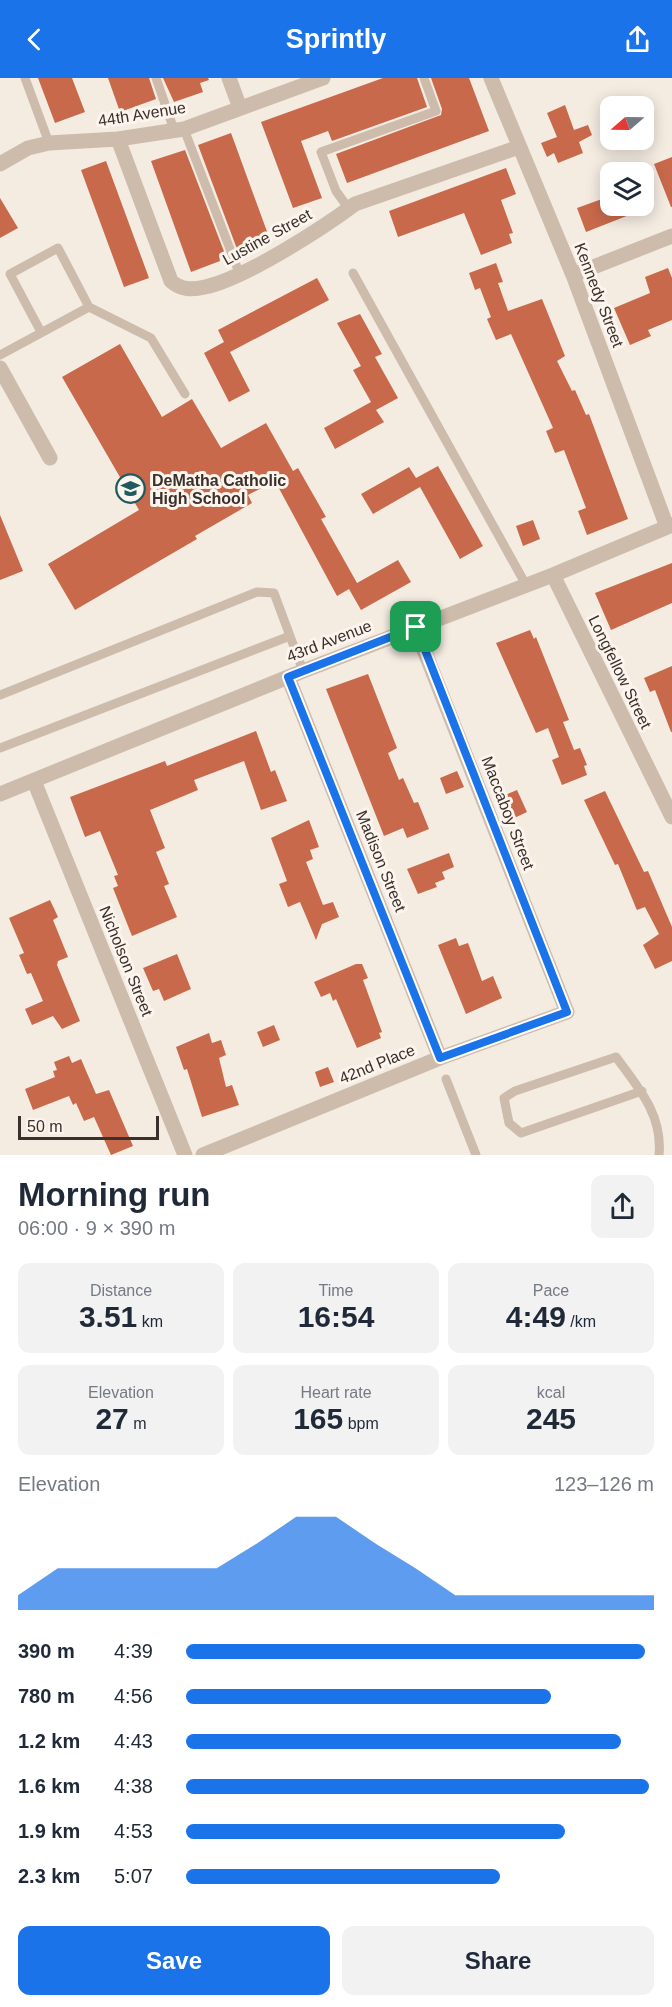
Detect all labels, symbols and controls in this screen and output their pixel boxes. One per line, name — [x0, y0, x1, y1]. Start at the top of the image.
icon: back — [18, 23, 51, 56]
icon: share — [621, 23, 654, 56]
text: Sprintly — [286, 24, 386, 54]
north arrow — [600, 96, 654, 150]
map controls — [600, 96, 654, 216]
street label: 44th Avenue — [97, 99, 187, 129]
button: layers — [600, 162, 654, 216]
street label: Lustine Street — [220, 205, 315, 268]
street label: Kennedy Street — [571, 240, 627, 350]
place label: DeMatha Catholic High School — [152, 472, 286, 507]
school or university icon: DeMatha Catholic High School — [115, 473, 147, 505]
pin — [390, 601, 441, 652]
icon: arrive — [399, 610, 432, 643]
street label: Longfellow Street — [585, 613, 655, 732]
street label: 43rd Avenue — [284, 617, 374, 665]
street label: Maccaboy Street — [479, 754, 538, 873]
street label: Madison Street — [353, 808, 409, 915]
street label: Nicholson Street — [96, 903, 156, 1019]
street label: 42nd Place — [337, 1041, 417, 1087]
scale bar — [18, 1113, 159, 1140]
text: 50 m — [27, 1118, 63, 1135]
button: share — [591, 1175, 654, 1238]
text: Morning run — [18, 1176, 210, 1213]
text: 06:00 · 9 × 390 m — [18, 1217, 175, 1239]
text: Distance — [90, 1282, 152, 1299]
text: Time — [319, 1282, 353, 1299]
text: Pace — [533, 1282, 569, 1299]
text: 3.51 — [79, 1300, 137, 1333]
text: 16:54 — [298, 1300, 374, 1333]
text: 4:49 — [506, 1300, 566, 1333]
text: km — [137, 1313, 163, 1330]
text: /km — [566, 1313, 596, 1330]
text: Elevation — [88, 1384, 154, 1401]
text: Heart rate — [300, 1384, 372, 1401]
text: kcal — [537, 1384, 565, 1401]
text: 27 — [95, 1402, 129, 1435]
text: 165 — [293, 1402, 343, 1435]
text: 245 — [526, 1402, 576, 1435]
text: m — [129, 1415, 147, 1432]
text: bpm — [343, 1415, 379, 1432]
text: Elevation — [18, 1473, 100, 1495]
text: 123–126 m — [554, 1473, 654, 1495]
text: 390 m — [18, 1640, 75, 1662]
text: 4:39 — [114, 1640, 153, 1662]
text: 780 m — [18, 1685, 75, 1707]
text: 4:56 — [114, 1685, 153, 1707]
text: 1.2 km — [18, 1730, 80, 1752]
text: 4:43 — [114, 1730, 153, 1752]
text: 1.6 km — [18, 1775, 80, 1797]
text: 4:38 — [114, 1775, 153, 1797]
text: 1.9 km — [18, 1820, 80, 1842]
text: 4:53 — [114, 1820, 153, 1842]
text: 2.3 km — [18, 1865, 80, 1887]
text: 5:07 — [114, 1865, 153, 1887]
button: Save — [18, 1926, 330, 1995]
button: Share — [342, 1926, 654, 1995]

